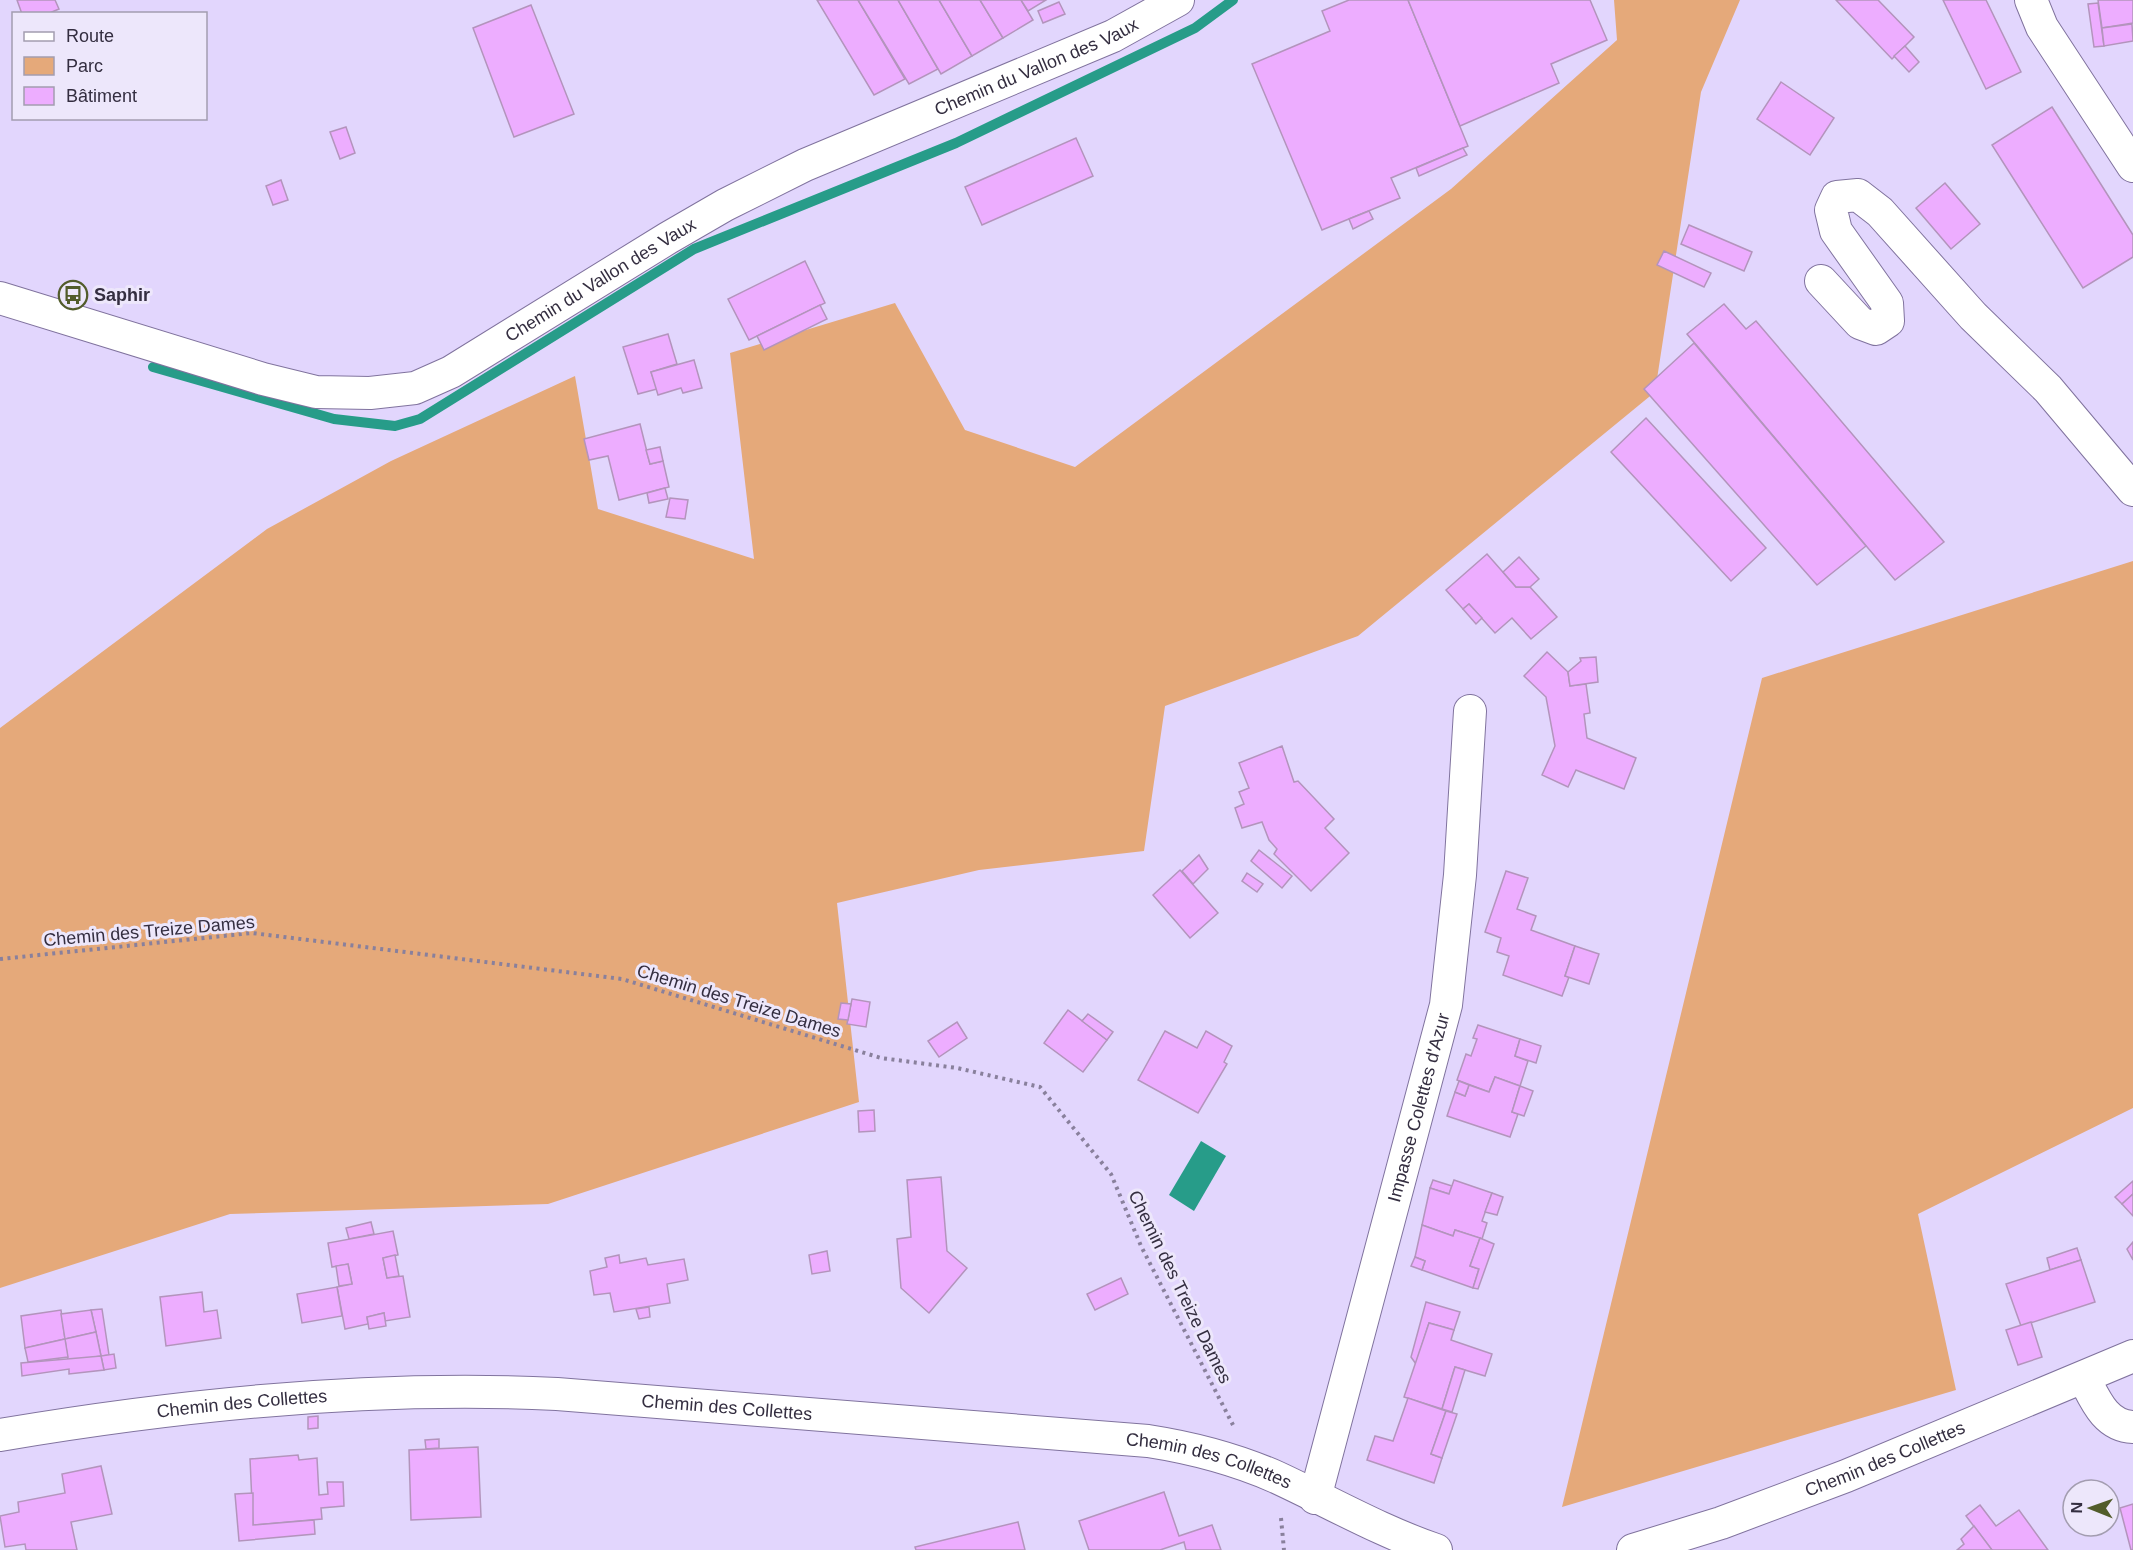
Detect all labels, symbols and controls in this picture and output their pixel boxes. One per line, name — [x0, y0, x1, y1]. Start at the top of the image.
legend — [12, 12, 207, 120]
street label: Chemin du Vallon des Vaux — [932, 14, 1142, 120]
text: Route — [66, 26, 114, 46]
text: Parc — [66, 56, 103, 76]
text: Bâtiment — [66, 86, 137, 106]
street label: Chemin du Vallon des Vaux — [502, 214, 699, 346]
bus stop icon: Saphir — [57, 279, 89, 311]
place label: Saphir — [94, 285, 150, 305]
street label: Chemin des Treize Dames — [42, 912, 256, 950]
street label: Chemin des Treize Dames — [635, 960, 843, 1042]
street label: Impasse Colettes d'Azur — [1384, 1011, 1453, 1204]
street label: Chemin des Treize Dames — [1125, 1187, 1235, 1387]
street label: Chemin des Collettes — [155, 1386, 328, 1422]
street label: Chemin des Collettes — [641, 1391, 813, 1424]
street label: Chemin des Collettes — [1802, 1417, 1968, 1501]
street label: Chemin des Collettes — [1125, 1429, 1295, 1493]
north arrow — [2061, 1478, 2121, 1538]
text: N — [2068, 1502, 2085, 1514]

